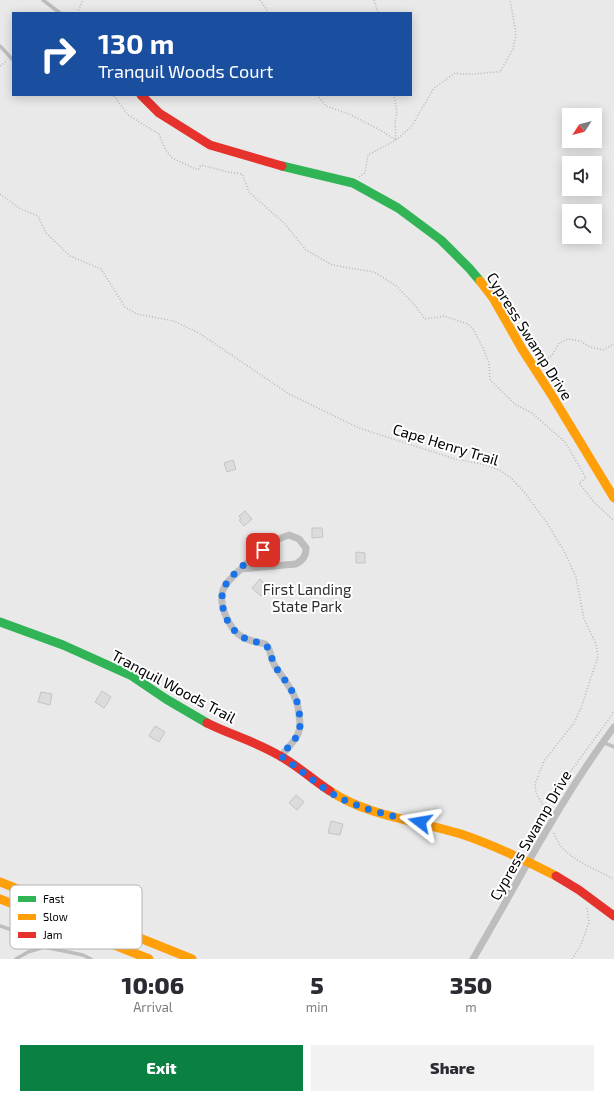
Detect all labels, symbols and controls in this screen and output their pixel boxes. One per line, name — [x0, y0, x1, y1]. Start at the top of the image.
text: 130 m — [98, 26, 174, 60]
icon: right — [32, 28, 84, 80]
text: Tranquil Woods Court — [98, 60, 273, 82]
north arrow — [562, 108, 602, 148]
map controls — [562, 108, 602, 244]
button: sound — [562, 156, 602, 196]
button: search — [562, 204, 602, 244]
street label: Cypress Swamp Drive — [483, 269, 577, 403]
street label: Cape Henry Trail — [391, 419, 502, 469]
pin — [246, 533, 280, 567]
icon: arrive — [252, 539, 274, 561]
park label: First Landing State Park — [263, 580, 352, 615]
street label: Tranquil Woods Trail — [109, 646, 240, 727]
street label: Cypress Swamp Drive — [485, 767, 575, 903]
position arrow — [399, 801, 441, 843]
legend — [10, 885, 142, 949]
text: Fast — [43, 892, 65, 905]
text: Slow — [43, 910, 68, 923]
text: Jam — [43, 928, 62, 941]
text: 10:06 — [122, 970, 184, 999]
text: 5 — [310, 970, 324, 999]
text: 350 — [450, 970, 492, 999]
text: Arrival — [133, 999, 173, 1015]
text: min — [306, 999, 328, 1015]
text: m — [465, 999, 477, 1015]
button: Exit — [20, 1045, 303, 1091]
button: Share — [311, 1045, 594, 1091]

